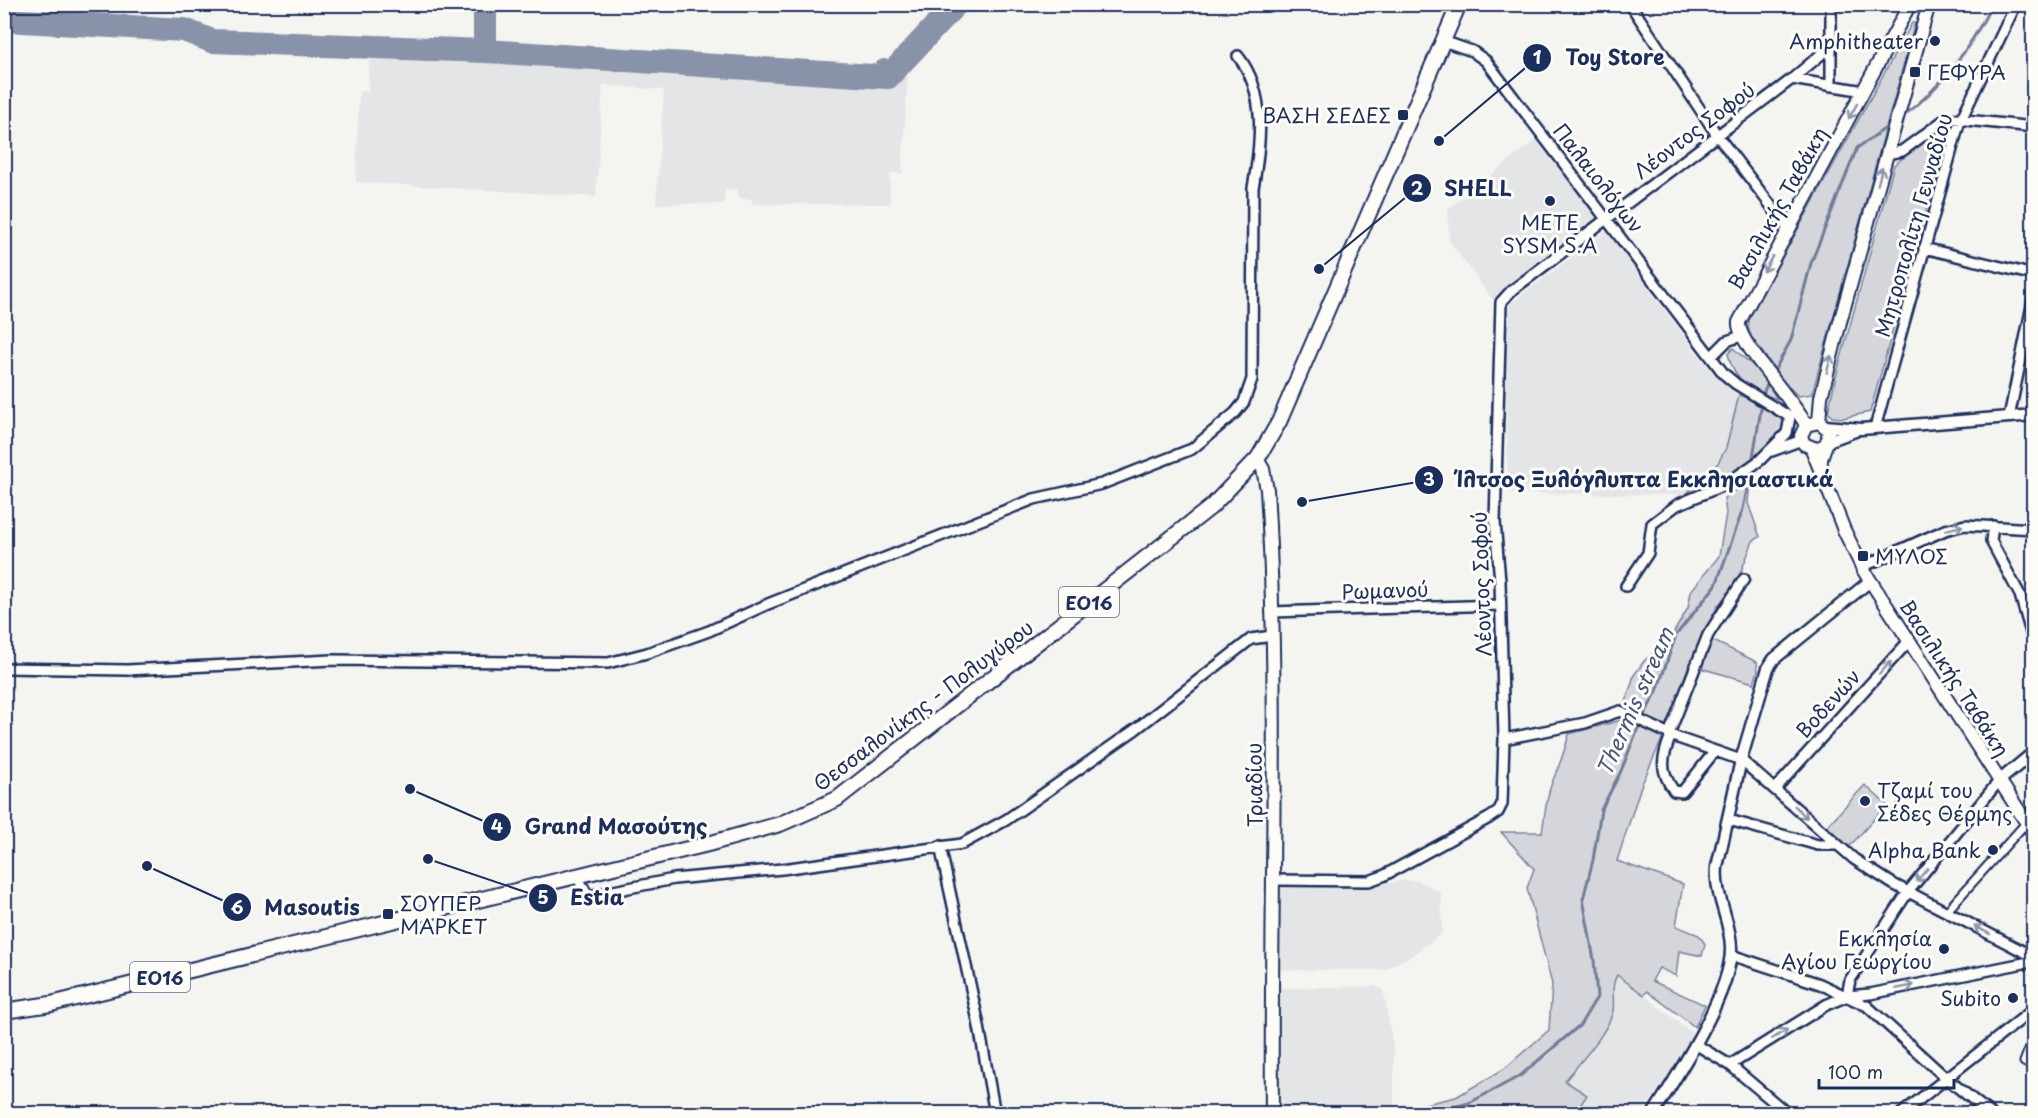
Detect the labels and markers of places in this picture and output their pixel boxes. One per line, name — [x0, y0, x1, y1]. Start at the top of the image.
place label: Amphitheater — [1789, 26, 1924, 56]
marker: Amphitheater — [1928, 34, 1942, 48]
callout: Toy Store — [1522, 38, 1677, 77]
place label: ΓΕΦΥΡΑ — [1927, 57, 2006, 87]
marker: ΓΕΦΥΡΑ — [1908, 65, 1922, 79]
place label: ΒΑΣΗ ΣΕΔΕΣ — [1262, 100, 1391, 130]
marker: ΒΑΣΗ ΣΕΔΕΣ — [1396, 108, 1410, 122]
callout: SHELL — [1402, 169, 1524, 208]
marker: METE SYSM S.A — [1543, 194, 1557, 208]
place label: METE SYSM S.A — [1503, 207, 1597, 260]
callout: Ίλτσος Ξυλόγλυπτα Εκκλησιαστικά — [1414, 460, 1846, 499]
place label: ΜΥΛΟΣ — [1875, 541, 1948, 571]
marker: ΜΥΛΟΣ — [1856, 549, 1870, 563]
place label: Τζαμί του Σέδες Θέρμης — [1877, 775, 2013, 828]
marker: Τζαμί του Σέδες Θέρμης — [1858, 794, 1872, 808]
callout: Grand Μασούτης — [482, 807, 720, 846]
place label: Alpha Bank — [1868, 835, 1981, 865]
marker: Alpha Bank — [1986, 843, 2000, 857]
callout: Estia — [528, 879, 636, 918]
callout: Masoutis — [222, 888, 372, 927]
place label: ΣΟΥΠΕΡ ΜΑΡΚΕΤ — [400, 888, 488, 941]
marker: ΣΟΥΠΕΡ ΜΑΡΚΕΤ — [381, 907, 395, 921]
place label: Εκκλησία Αγίου Γεωργίου — [1781, 923, 1932, 976]
marker: Εκκλησία Αγίου Γεωργίου — [1937, 942, 1951, 956]
place label: Subito — [1940, 983, 2001, 1013]
marker: Subito — [2006, 991, 2020, 1005]

